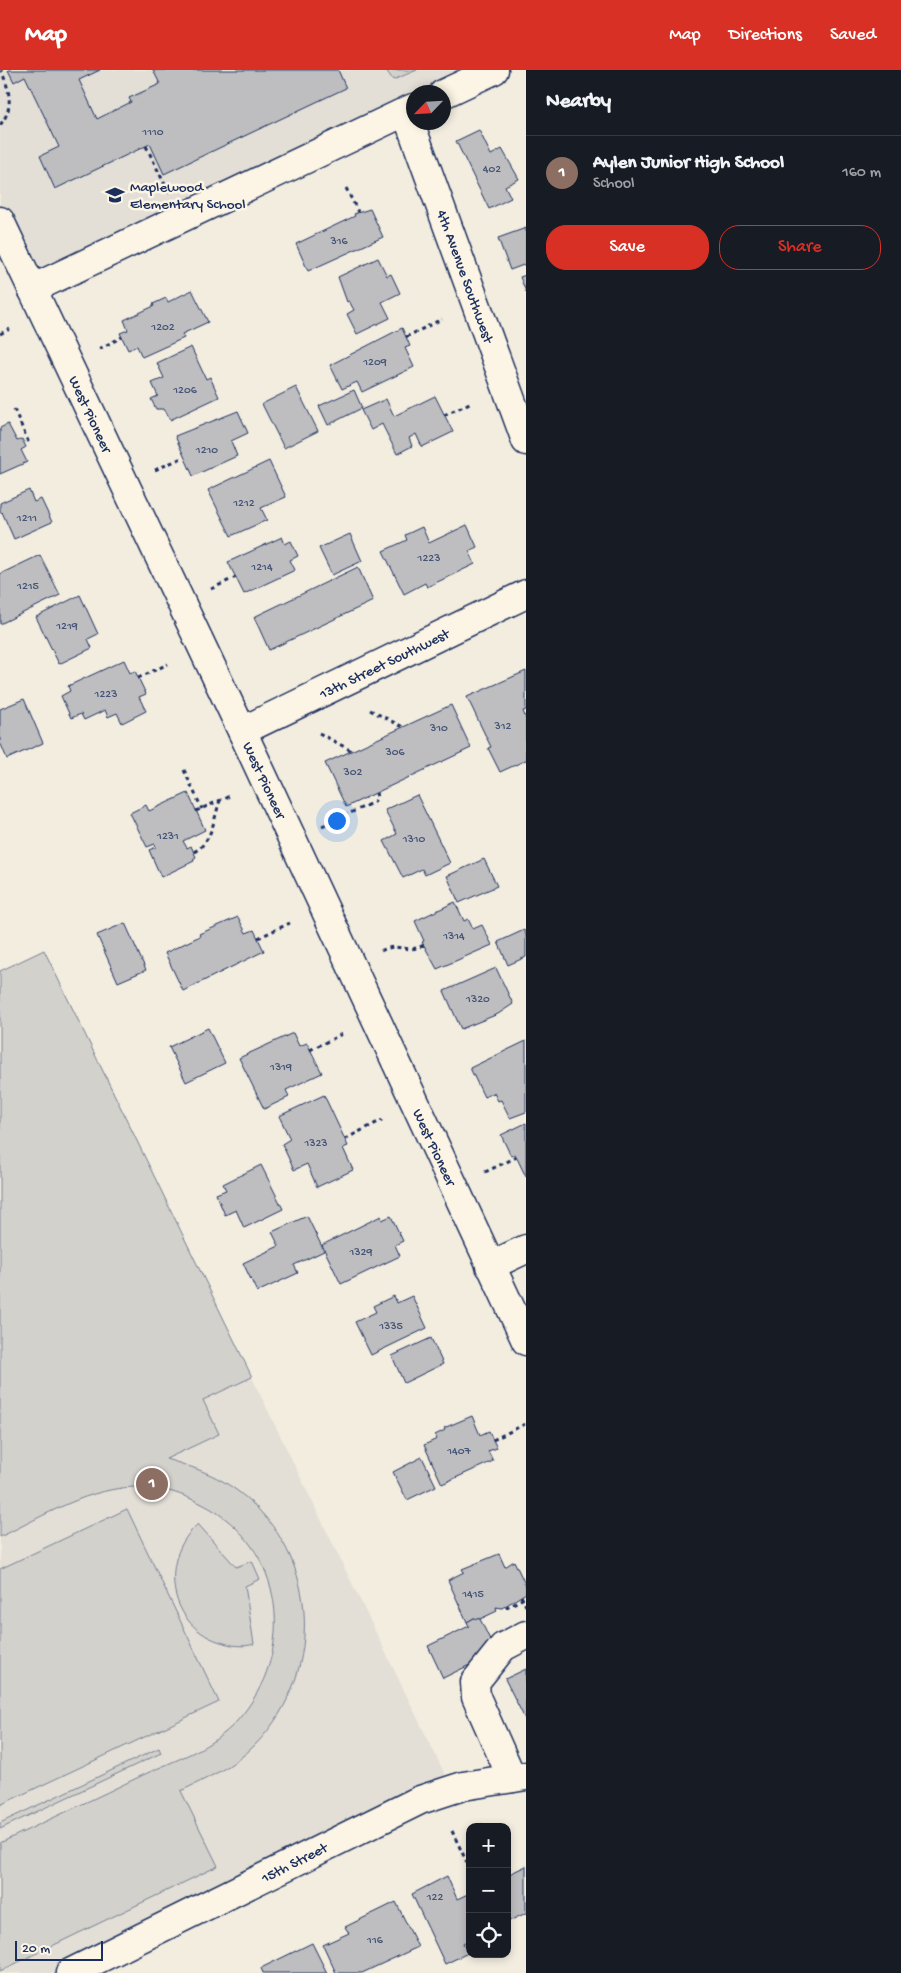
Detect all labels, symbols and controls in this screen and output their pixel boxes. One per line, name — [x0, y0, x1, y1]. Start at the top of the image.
text: Map — [25, 21, 67, 50]
text: Map — [669, 25, 701, 46]
text: Directions — [729, 25, 802, 46]
text: Saved — [830, 25, 876, 46]
north arrow — [406, 85, 451, 130]
text: Nearby — [546, 90, 611, 115]
house number: 1110 — [141, 126, 164, 140]
text: Aylen Junior High School — [593, 152, 784, 175]
house number: 402 — [483, 163, 501, 177]
text: 1 — [559, 164, 565, 183]
text: 160 m — [842, 164, 881, 183]
text: School — [593, 175, 635, 194]
place label: Maplewood Elementary School — [130, 179, 246, 214]
school or university icon: Maplewood Elementary School — [104, 184, 126, 206]
street label: 4th Avenue Southwest — [432, 208, 497, 348]
button: Save — [546, 225, 709, 270]
button: Share — [719, 225, 881, 270]
house number: 316 — [329, 235, 348, 249]
house number: 1202 — [150, 321, 175, 335]
house number: 1209 — [362, 356, 387, 370]
street label: West Pioneer — [64, 373, 116, 458]
house number: 1206 — [172, 384, 198, 398]
house number: 1210 — [195, 444, 218, 458]
house number: 1212 — [232, 497, 255, 511]
house number: 1211 — [16, 512, 37, 526]
house number: 1223 — [417, 552, 440, 566]
house number: 1214 — [250, 561, 273, 575]
house number: 1215 — [16, 580, 39, 594]
house number: 1219 — [55, 620, 78, 634]
street label: 13th Street Southwest — [316, 625, 454, 704]
house number: 1223 — [94, 688, 117, 702]
house number: 312 — [494, 720, 512, 734]
house number: 310 — [429, 722, 448, 736]
street label: West Pioneer — [238, 739, 290, 824]
house number: 306 — [384, 746, 405, 760]
house number: 302 — [343, 766, 363, 780]
your location — [324, 808, 350, 834]
house number: 1231 — [156, 830, 179, 844]
house number: 1310 — [402, 833, 426, 847]
house number: 1314 — [442, 930, 465, 944]
house number: 1320 — [465, 993, 490, 1007]
house number: 1319 — [269, 1061, 292, 1075]
street label: West Pioneer — [408, 1106, 460, 1191]
house number: 1323 — [303, 1137, 328, 1151]
house number: 1329 — [349, 1246, 372, 1260]
house number: 1335 — [378, 1320, 403, 1334]
house number: 1407 — [446, 1445, 472, 1459]
pin: 1 — [136, 1465, 168, 1503]
house number: 1415 — [461, 1588, 484, 1602]
map controls — [466, 1823, 511, 1958]
button: + — [466, 1823, 511, 1868]
street label: 15th Street — [258, 1839, 333, 1889]
button: − — [466, 1868, 511, 1913]
house number: 122 — [426, 1891, 443, 1905]
button: locate — [466, 1913, 511, 1958]
house number: 116 — [366, 1934, 384, 1948]
scale bar — [15, 1938, 102, 1961]
text: 20 m — [22, 1941, 50, 1958]

